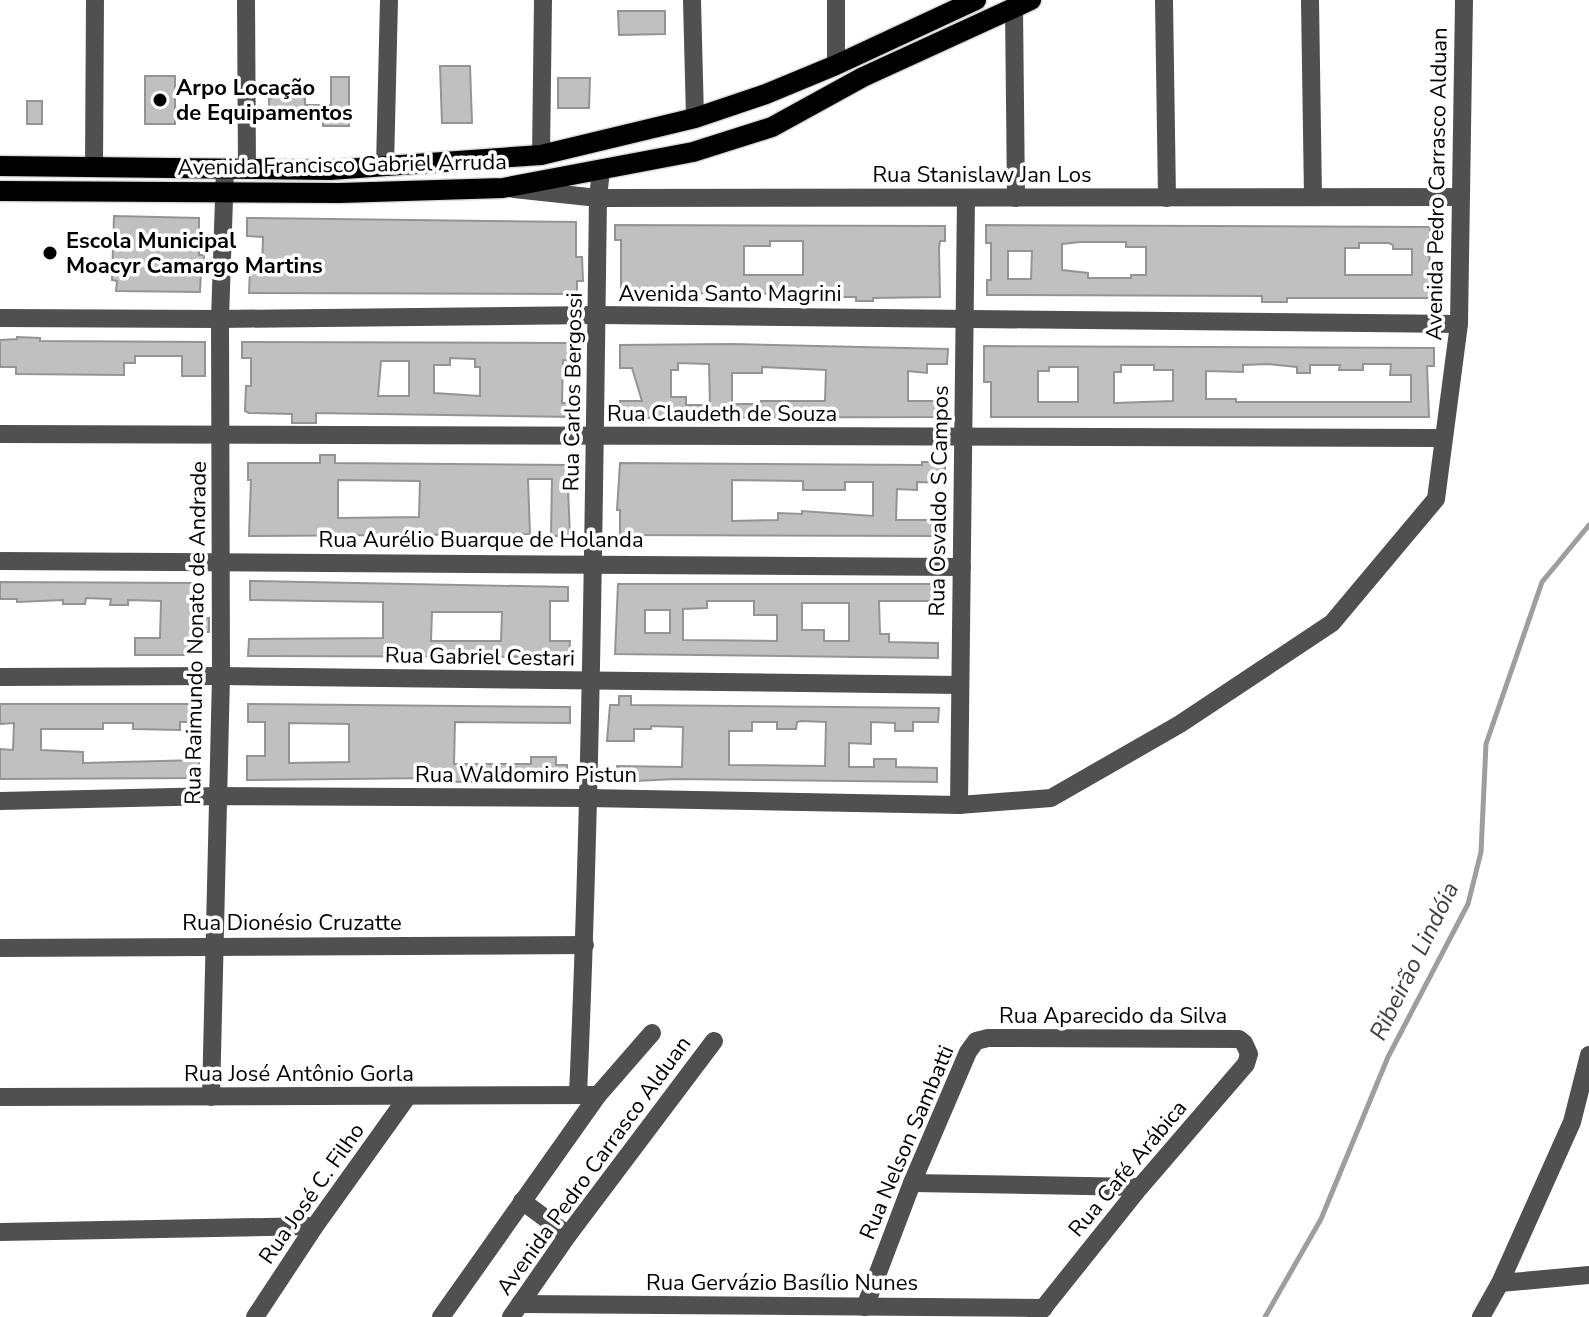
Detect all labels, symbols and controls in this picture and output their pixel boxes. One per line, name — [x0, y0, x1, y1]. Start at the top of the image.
street label: Avenida Pedro Carrasco Alduan — [1419, 27, 1455, 341]
place label: Arpo Locação de Equipamentos — [176, 73, 353, 128]
marker: Arpo Locação de Equipamentos — [151, 91, 169, 109]
street label: Avenida Francisco Gabriel Arruda — [177, 147, 507, 183]
street label: Rua Stanislaw Jan Los — [872, 160, 1092, 190]
place label: Escola Municipal Moacyr Camargo Martins — [66, 226, 323, 281]
marker: Escola Municipal Moacyr Camargo Martins — [41, 244, 59, 262]
street label: Avenida Santo Magrini — [618, 279, 842, 309]
street label: Rua Carlos Bergossi — [556, 292, 590, 492]
street label: Rua Osvaldo S Campos — [922, 385, 956, 617]
street label: Rua Claudeth de Souza — [607, 399, 837, 429]
street label: Rua Raimundo Nonato de Andrade — [178, 461, 214, 805]
street label: Rua Aurélio Buarque de Holanda — [318, 525, 644, 555]
street label: Rua Gabriel Cestari — [385, 640, 575, 674]
street label: Rua Waldomiro Pistun — [415, 760, 637, 790]
water label: Ribeirão Lindóia — [1362, 876, 1466, 1046]
street label: Rua Dionésio Cruzatte — [182, 908, 402, 938]
street label: Rua Aparecido da Silva — [999, 1001, 1227, 1031]
street label: Avenida Pedro Carrasco Alduan — [490, 1030, 698, 1301]
street label: Rua Nelson Sambatti — [852, 1041, 961, 1244]
street label: Rua José Antônio Gorla — [184, 1059, 414, 1089]
street label: Rua Café Arábica — [1062, 1094, 1194, 1243]
street label: Rua José C. Filho — [252, 1117, 372, 1270]
street label: Rua Gervázio Basílio Nunes — [646, 1268, 918, 1298]

